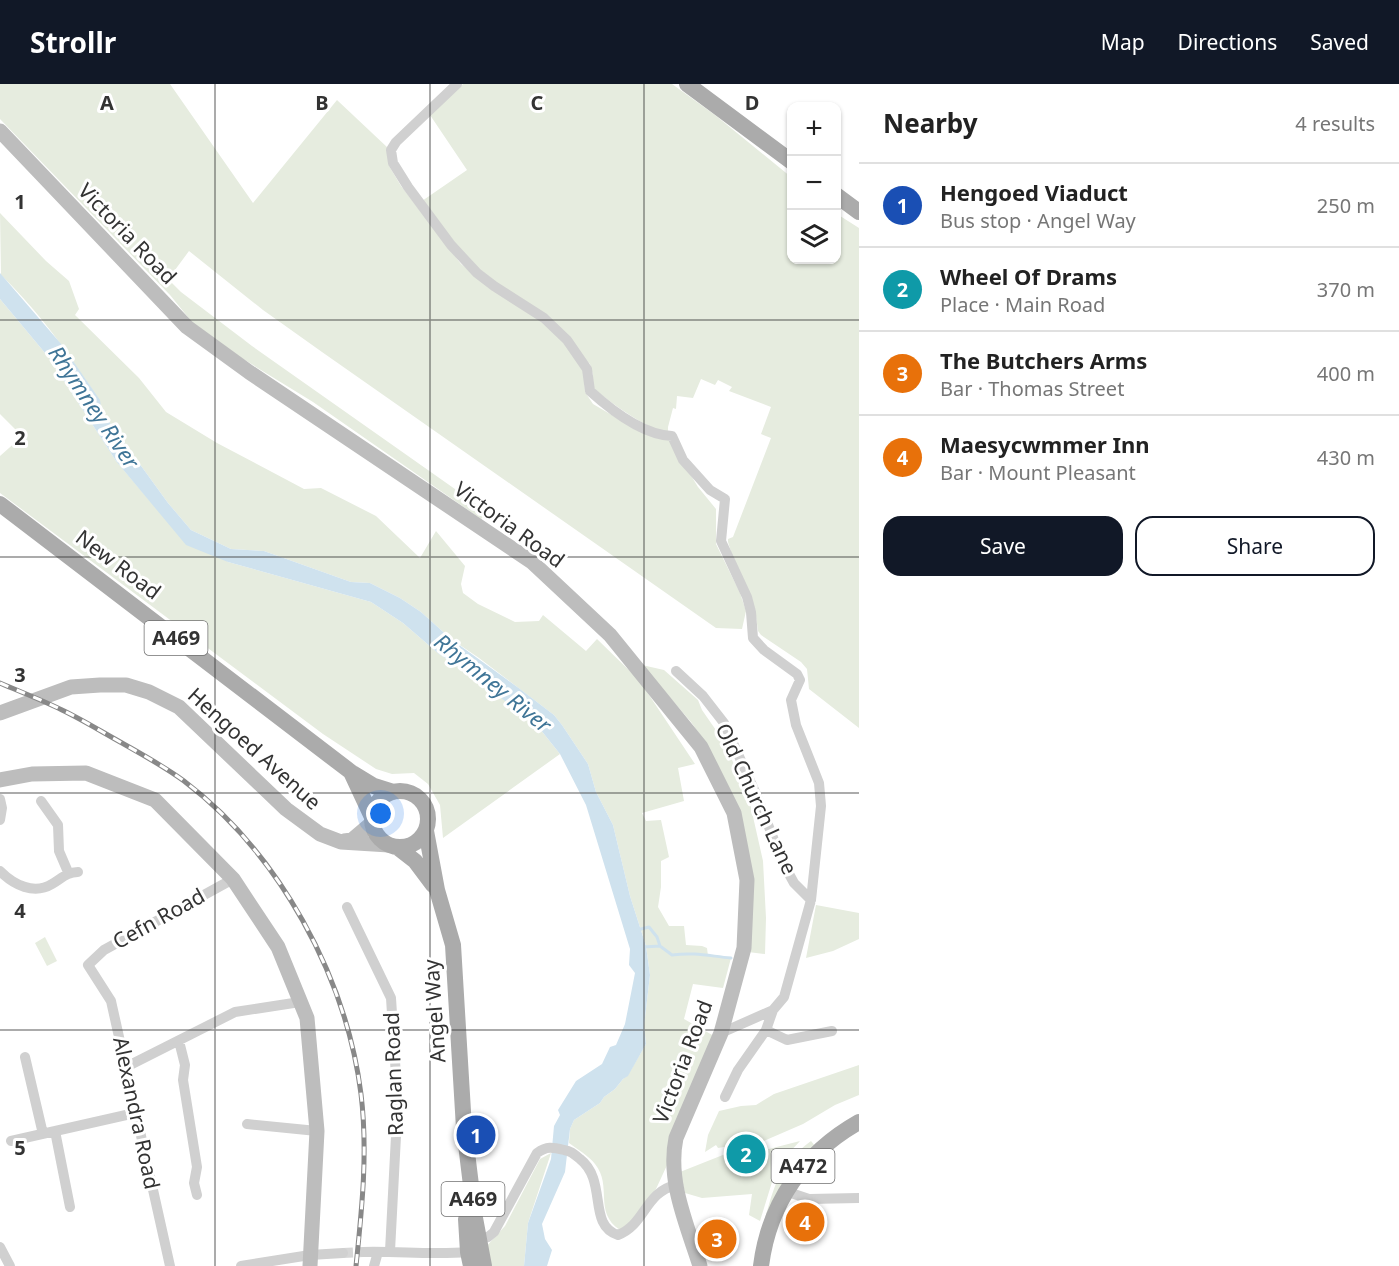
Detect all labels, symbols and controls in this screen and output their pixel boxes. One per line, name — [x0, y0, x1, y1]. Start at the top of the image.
text: Strollr — [30, 23, 116, 61]
text: Map — [1101, 28, 1145, 56]
text: Directions — [1178, 28, 1277, 56]
text: Saved — [1310, 28, 1369, 56]
text: A — [100, 89, 114, 116]
text: B — [315, 89, 329, 116]
text: C — [531, 89, 544, 116]
text: D — [745, 89, 759, 116]
map controls — [787, 102, 841, 264]
button: + — [787, 102, 841, 156]
text: Nearby — [883, 105, 978, 141]
text: 4 results — [1295, 110, 1375, 137]
button: − — [787, 156, 841, 210]
street label: Victoria Road — [72, 177, 183, 290]
text: Hengoed Viaduct — [940, 177, 1128, 207]
text: 1 — [14, 188, 26, 215]
text: 1 — [897, 192, 908, 219]
text: 250 m — [1317, 192, 1375, 219]
text: Bus stop · Angel Way — [940, 207, 1136, 234]
button: layers — [787, 210, 841, 264]
text: Wheel Of Drams — [940, 261, 1117, 291]
text: 2 — [897, 276, 908, 303]
text: 370 m — [1317, 276, 1375, 303]
text: Place · Main Road — [940, 291, 1105, 318]
water label: Rhymney River — [43, 339, 148, 475]
text: The Butchers Arms — [940, 345, 1147, 375]
text: 3 — [897, 360, 908, 387]
text: 400 m — [1317, 360, 1375, 387]
text: Bar · Thomas Street — [940, 375, 1124, 402]
text: 2 — [14, 424, 26, 451]
text: Maesycwmmer Inn — [940, 429, 1150, 459]
text: 4 — [897, 444, 908, 471]
text: 430 m — [1317, 444, 1375, 471]
text: Bar · Mount Pleasant — [940, 459, 1136, 486]
street label: Victoria Road — [449, 475, 570, 574]
button: Save — [883, 516, 1123, 576]
button: Share — [1135, 516, 1375, 576]
street label: New Road — [70, 523, 167, 605]
road number: A469 — [144, 621, 207, 655]
water label: Rhymney River — [429, 626, 559, 739]
text: 3 — [14, 661, 26, 688]
street label: Hengoed Avenue — [182, 681, 327, 816]
street label: Old Church Lane — [710, 718, 804, 879]
your location — [366, 799, 395, 828]
street label: Cefn Road — [107, 881, 210, 955]
text: 4 — [14, 897, 26, 924]
street label: Angel Way — [416, 958, 452, 1064]
street label: Victoria Road — [646, 996, 718, 1127]
street label: Raglan Road — [377, 1012, 409, 1136]
street label: Alexandra Road — [107, 1034, 167, 1192]
pin: 1 — [456, 1112, 496, 1158]
pin: 2 — [726, 1132, 766, 1176]
text: 5 — [14, 1134, 26, 1161]
road number: A472 — [772, 1149, 834, 1183]
road number: A469 — [442, 1182, 504, 1216]
pin: 4 — [786, 1200, 824, 1244]
pin: 3 — [698, 1216, 736, 1262]

